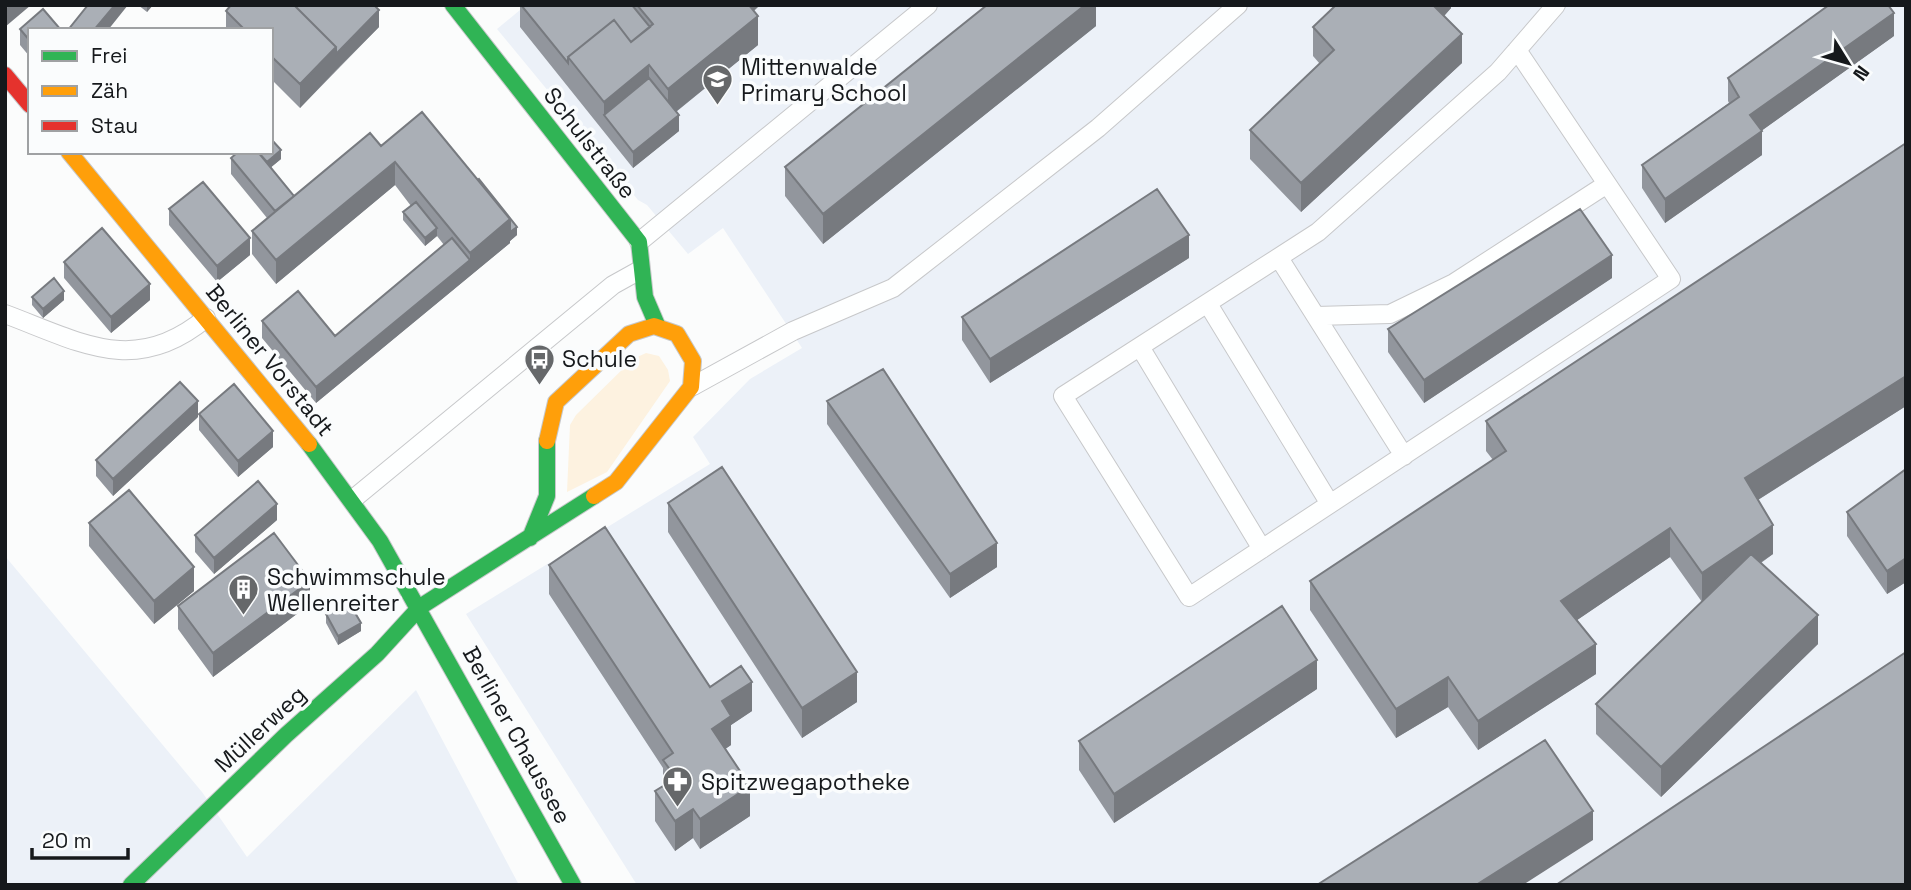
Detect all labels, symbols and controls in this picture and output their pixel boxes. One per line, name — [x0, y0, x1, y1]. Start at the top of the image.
legend — [28, 28, 273, 154]
north arrow — [1813, 28, 1883, 98]
text: Frei — [91, 42, 127, 69]
place label: Mittenwalde Primary School — [741, 52, 907, 108]
text: N — [1847, 60, 1875, 86]
school or university icon: Mittenwalde Primary School — [701, 63, 735, 107]
text: Zäh — [91, 77, 128, 104]
street label: Schulstraße — [537, 81, 643, 205]
text: Stau — [91, 112, 138, 139]
street label: Berliner Vorstadt — [199, 278, 341, 442]
bus stop icon: Schule — [522, 342, 556, 386]
place label: Schule — [562, 344, 637, 374]
place label: Schwimmschule Wellenreiter — [267, 562, 446, 618]
building icon: Schwimmschule Wellenreiter — [227, 573, 261, 617]
street label: Berliner Chaussee — [456, 641, 578, 829]
street label: Müllerweg — [208, 679, 312, 779]
pharmacy icon: Spitzwegapotheke — [661, 765, 695, 809]
place label: Spitzwegapotheke — [701, 767, 910, 797]
scale bar — [32, 816, 128, 860]
text: 20 m — [42, 827, 92, 854]

